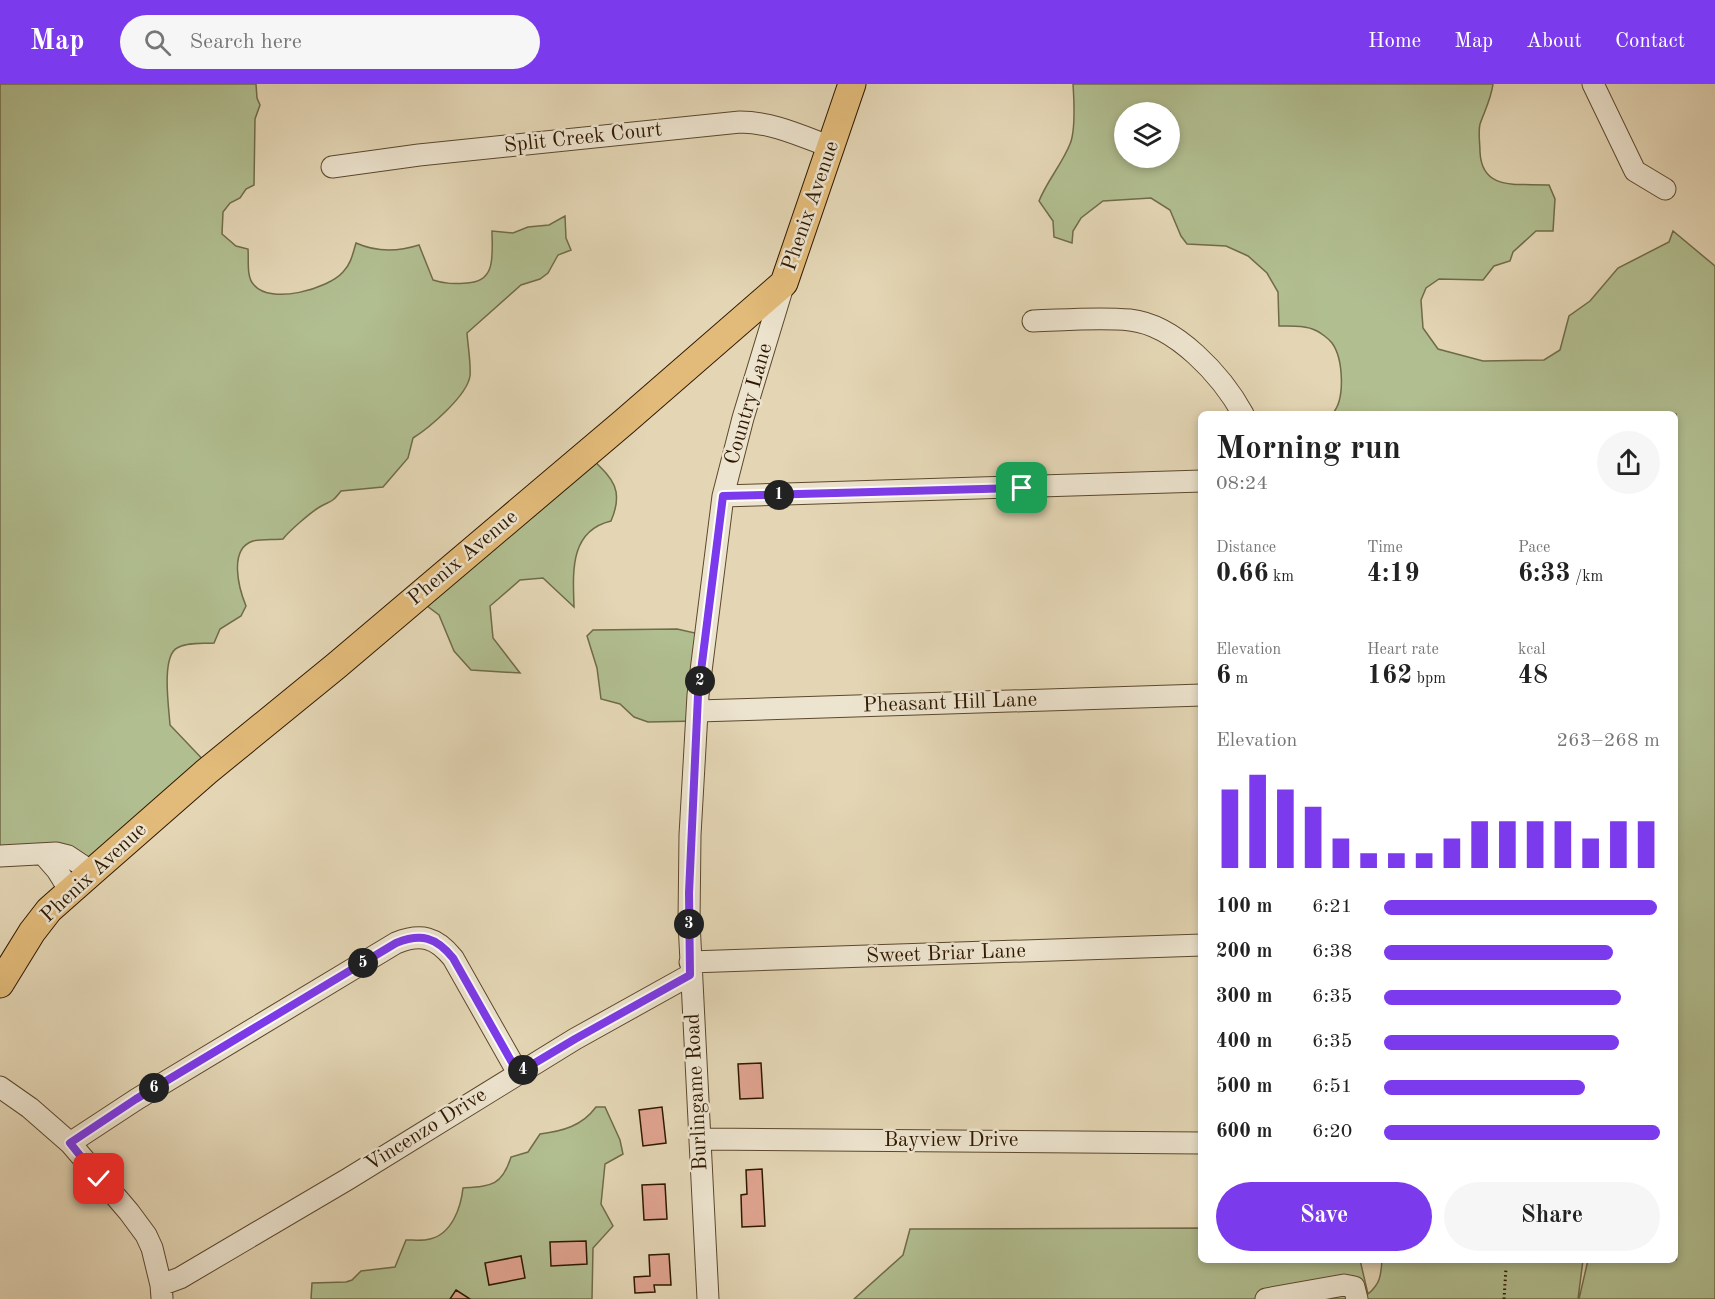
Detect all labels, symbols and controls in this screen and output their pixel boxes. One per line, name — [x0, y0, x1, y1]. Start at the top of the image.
search box — [120, 15, 540, 69]
icon: search — [141, 26, 174, 59]
text: Map — [30, 28, 84, 56]
text: Search here — [189, 31, 302, 53]
text: Home — [1368, 31, 1421, 52]
text: Map — [1454, 31, 1493, 52]
text: About — [1526, 31, 1582, 52]
text: Contact — [1615, 31, 1685, 52]
map controls — [1114, 102, 1180, 168]
button: layers — [1114, 102, 1180, 168]
street label: Split Creek Court — [503, 119, 663, 157]
street label: Phenix Avenue — [779, 138, 843, 274]
street label: Country Lane — [722, 341, 776, 467]
button: share — [1597, 431, 1660, 494]
text: Morning run — [1216, 433, 1401, 466]
pin — [996, 462, 1047, 513]
icon: arrive — [1005, 471, 1038, 504]
text: 08:24 — [1216, 474, 1268, 494]
pin: 1 — [764, 480, 794, 510]
text: 1 — [774, 487, 784, 503]
street label: Phenix Avenue — [404, 506, 522, 610]
text: Distance — [1216, 540, 1276, 556]
text: Time — [1367, 540, 1403, 556]
text: Pace — [1518, 540, 1550, 556]
text: 0.66 — [1216, 561, 1269, 587]
text: 4:19 — [1367, 561, 1420, 587]
text: 6:33 — [1518, 561, 1571, 587]
text: km — [1269, 569, 1294, 585]
text: /km — [1571, 569, 1603, 585]
text: Elevation — [1216, 642, 1281, 658]
text: Heart rate — [1367, 642, 1439, 658]
text: kcal — [1518, 642, 1546, 658]
text: 6 — [1216, 663, 1231, 689]
text: 162 — [1367, 663, 1412, 689]
text: 48 — [1518, 663, 1548, 689]
pin: 2 — [685, 666, 715, 696]
text: m — [1231, 671, 1248, 687]
text: bpm — [1412, 671, 1446, 687]
text: 2 — [695, 673, 705, 689]
street label: Pheasant Hill Lane — [862, 689, 1038, 717]
text: Elevation — [1216, 731, 1297, 751]
text: 263–268 m — [1557, 731, 1660, 751]
street label: Phenix Avenue — [37, 819, 151, 927]
text: 100 m — [1216, 897, 1272, 917]
text: 6:21 — [1312, 897, 1352, 917]
pin: 3 — [674, 909, 704, 939]
text: 3 — [684, 916, 694, 932]
street label: Sweet Briar Lane — [866, 941, 1026, 967]
text: 200 m — [1216, 942, 1272, 962]
text: 6:38 — [1312, 942, 1352, 962]
pin: 5 — [348, 948, 378, 978]
text: 5 — [358, 955, 368, 971]
text: 300 m — [1216, 987, 1272, 1007]
text: 6:35 — [1312, 987, 1352, 1007]
street label: Burlingame Road — [682, 1013, 712, 1171]
text: 400 m — [1216, 1032, 1272, 1052]
text: 6:35 — [1312, 1032, 1352, 1052]
pin: 4 — [508, 1055, 538, 1085]
text: 4 — [518, 1062, 528, 1078]
pin: 6 — [139, 1073, 169, 1103]
text: 500 m — [1216, 1077, 1272, 1097]
text: 6:51 — [1312, 1077, 1352, 1097]
text: 6 — [149, 1080, 159, 1096]
street label: Vincenzo Drive — [362, 1084, 490, 1176]
text: 600 m — [1216, 1122, 1272, 1142]
text: 6:20 — [1312, 1122, 1352, 1142]
street label: Bayview Drive — [884, 1130, 1018, 1151]
pin — [73, 1153, 124, 1204]
icon: check — [82, 1162, 115, 1195]
button: Save — [1216, 1182, 1432, 1251]
button: Share — [1444, 1182, 1660, 1251]

